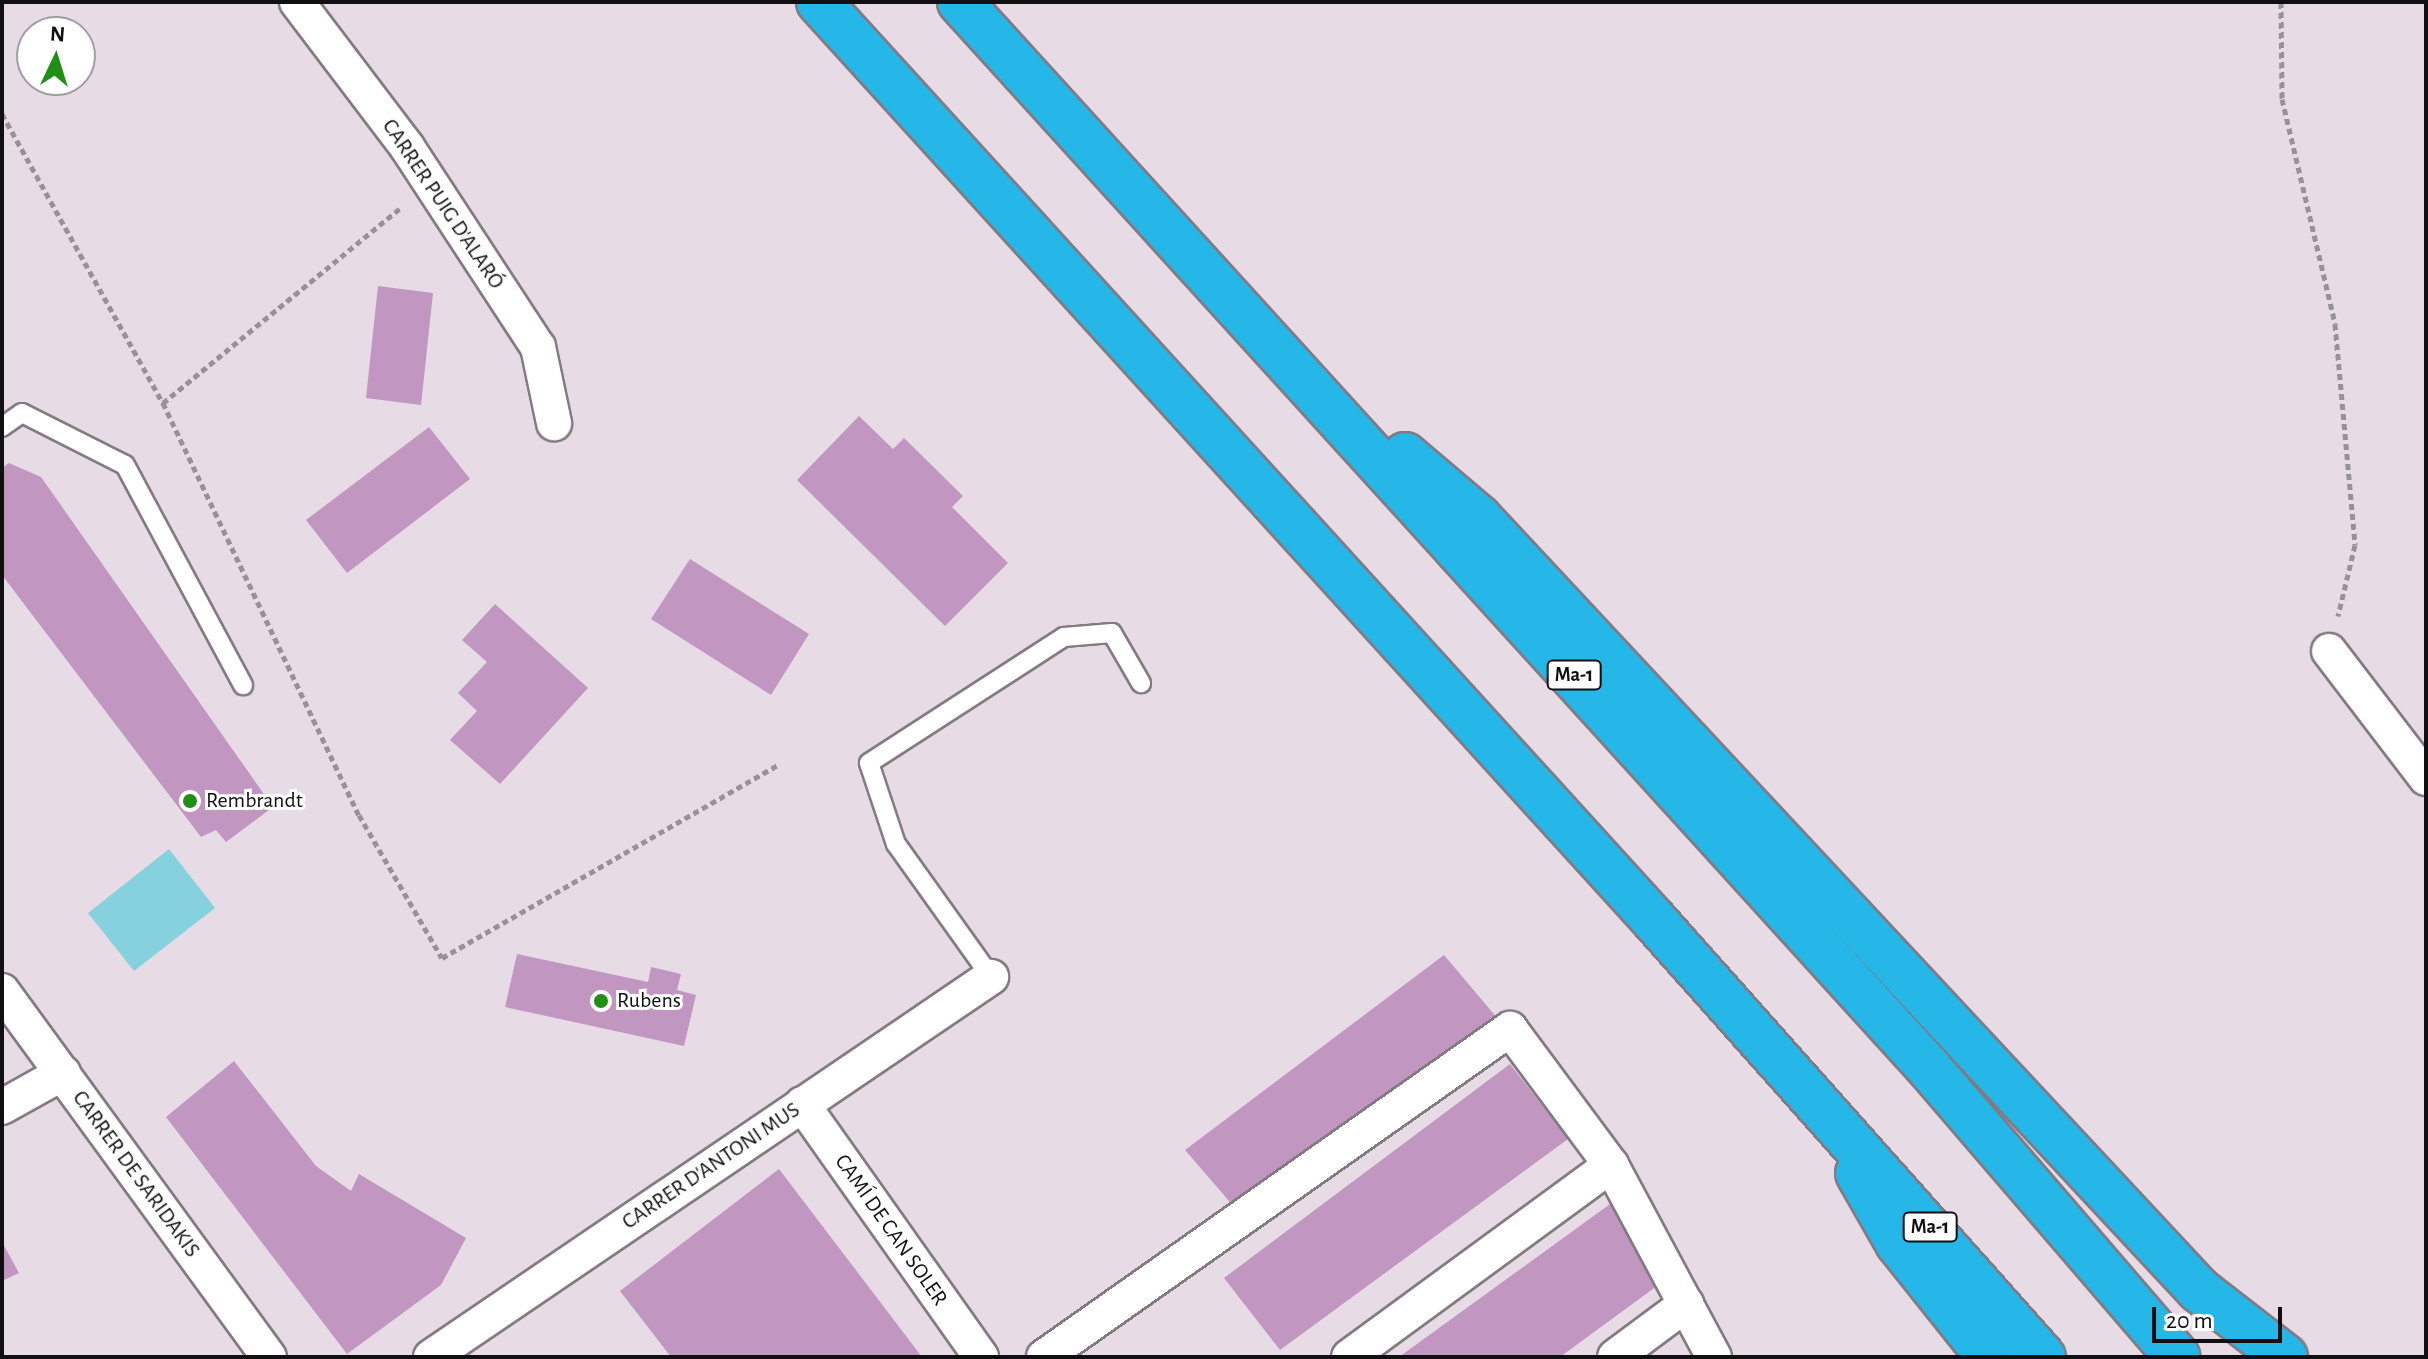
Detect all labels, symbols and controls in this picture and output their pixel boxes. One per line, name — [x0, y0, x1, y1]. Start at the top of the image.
north arrow — [16, 16, 96, 96]
text: N — [49, 23, 66, 46]
street label: CARRER PUIG D'ALARÓ — [376, 114, 510, 294]
road number: Ma-1 — [1546, 659, 1602, 691]
place label: Rembrandt — [206, 788, 303, 814]
marker: Rembrandt — [181, 792, 199, 810]
place label: Rubens — [617, 988, 681, 1014]
marker: Rubens — [592, 992, 610, 1010]
street label: CARRER DE SARIDAKIS — [67, 1085, 205, 1263]
street label: CARRER D'ANTONI MUS — [617, 1097, 805, 1235]
street label: CAMÍ DE CAN SOLER — [829, 1149, 953, 1311]
road number: Ma-1 — [1902, 1211, 1958, 1243]
scale bar — [2156, 1291, 2286, 1341]
text: 20 m — [2166, 1309, 2213, 1333]

